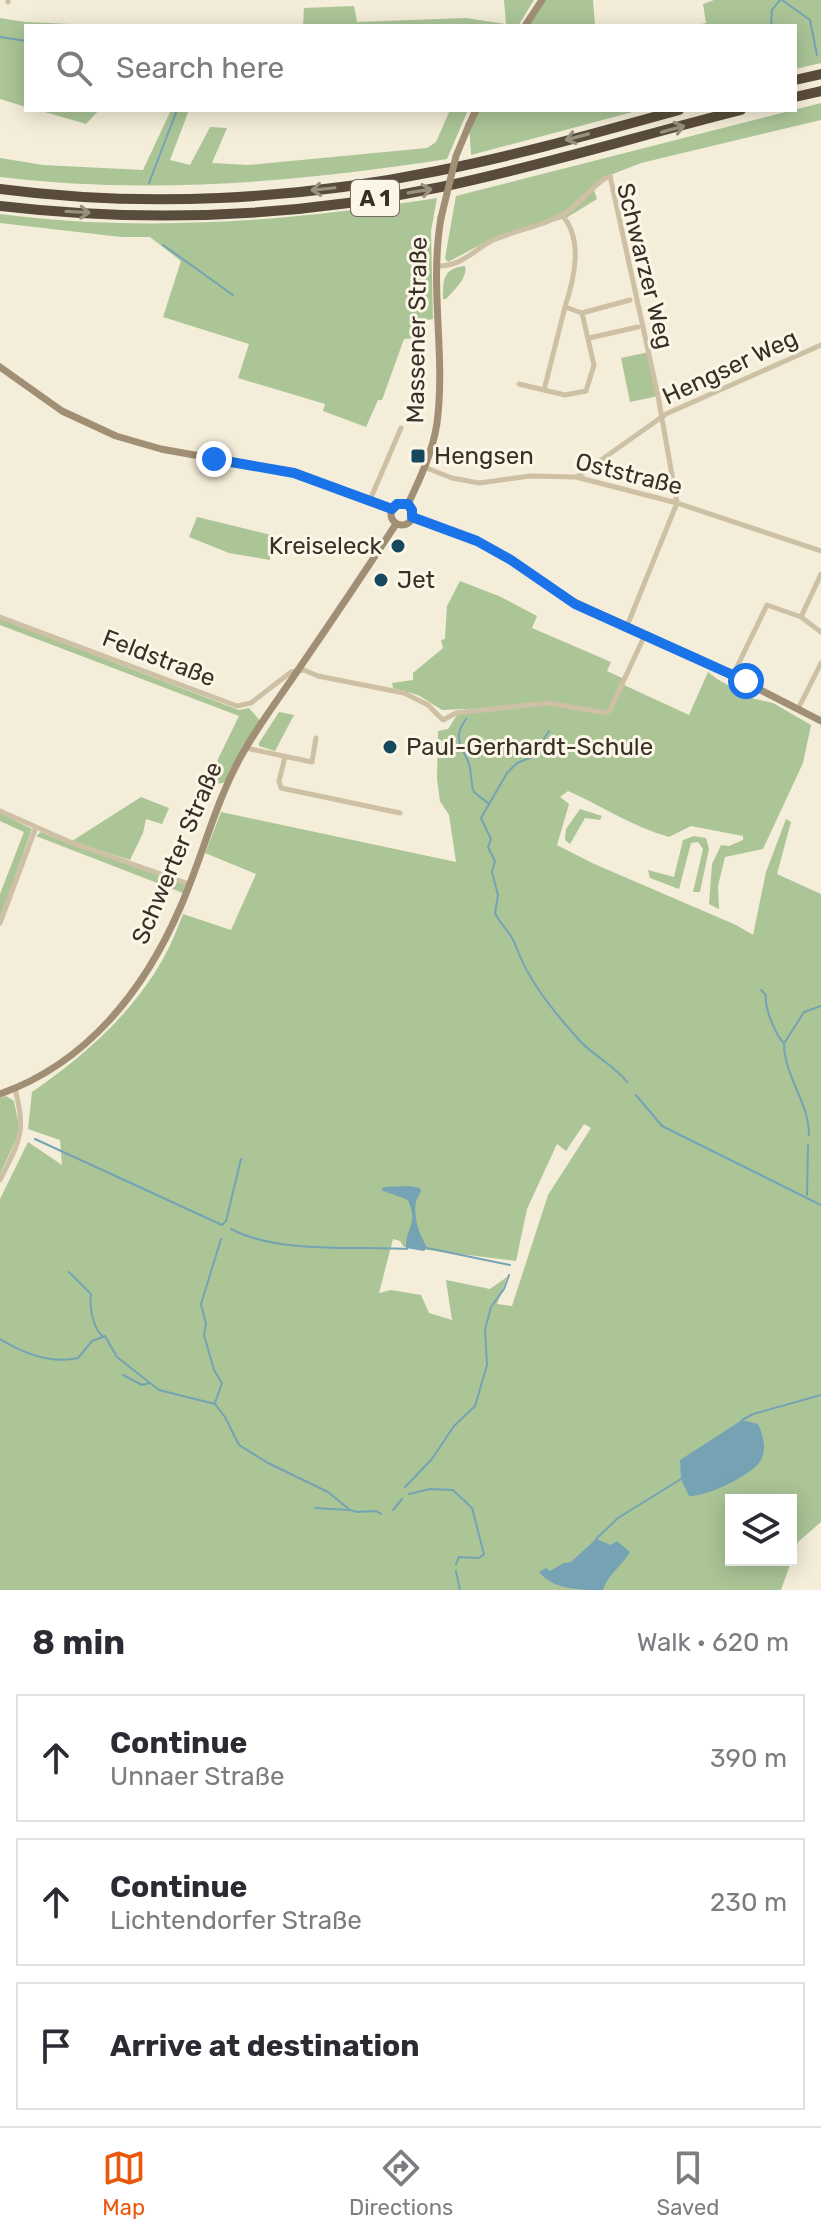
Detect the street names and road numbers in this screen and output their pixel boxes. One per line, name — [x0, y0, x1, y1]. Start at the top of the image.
road number: A 1 — [351, 180, 399, 216]
street label: Schwarzer Weg — [611, 180, 679, 352]
street label: Massener Straße — [401, 236, 433, 424]
street label: Hengser Weg — [658, 324, 802, 410]
street label: Oststraße — [573, 447, 685, 501]
street label: Feldstraße — [99, 624, 219, 692]
street label: Schwerter Straße — [126, 758, 228, 948]

